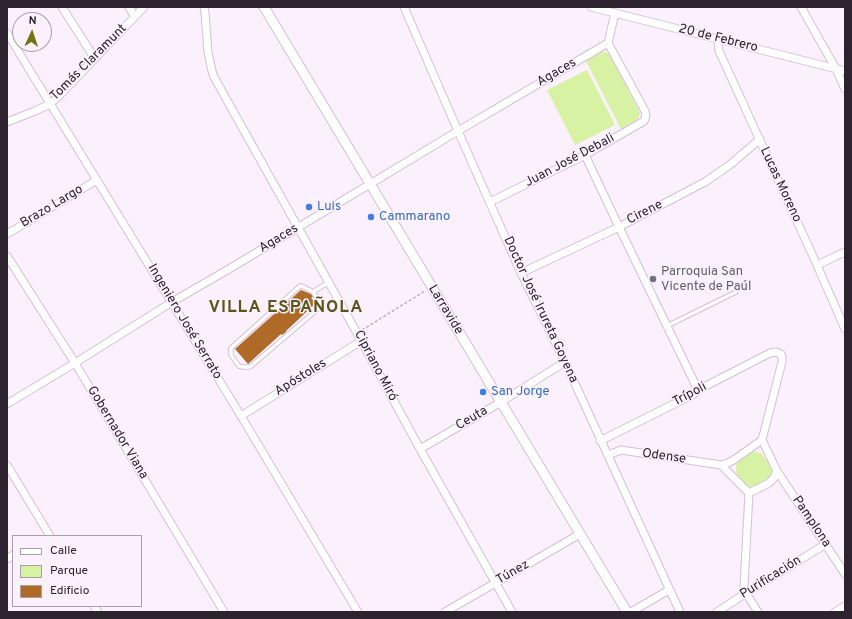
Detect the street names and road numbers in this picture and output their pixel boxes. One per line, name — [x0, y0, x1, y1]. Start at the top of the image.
street label: Tomás Claramunt — [48, 22, 130, 104]
street label: 20 de Febrero — [677, 22, 759, 56]
street label: Agaces — [535, 56, 579, 90]
street label: Juan José Debali — [523, 131, 617, 191]
street label: Lucas Moreno — [756, 145, 804, 225]
street label: Brazo Largo — [18, 182, 86, 232]
street label: Cirene — [624, 197, 666, 229]
street label: Agaces — [257, 221, 301, 257]
street label: Doctor José Irureta Goyena — [499, 234, 581, 386]
street label: Ingeniero José Serrato — [143, 262, 225, 382]
street label: Larravide — [424, 282, 466, 338]
street label: Cipriano Miró — [350, 328, 400, 404]
street label: Apóstoles — [272, 356, 330, 400]
street label: Trípoli — [670, 380, 710, 410]
street label: Gobernador Viana — [83, 384, 151, 482]
street label: Ceuta — [453, 404, 491, 434]
street label: Odense — [641, 446, 687, 468]
street label: Pamplona — [788, 493, 834, 551]
street label: Purificación — [738, 553, 804, 603]
street label: Túnez — [494, 557, 532, 589]

